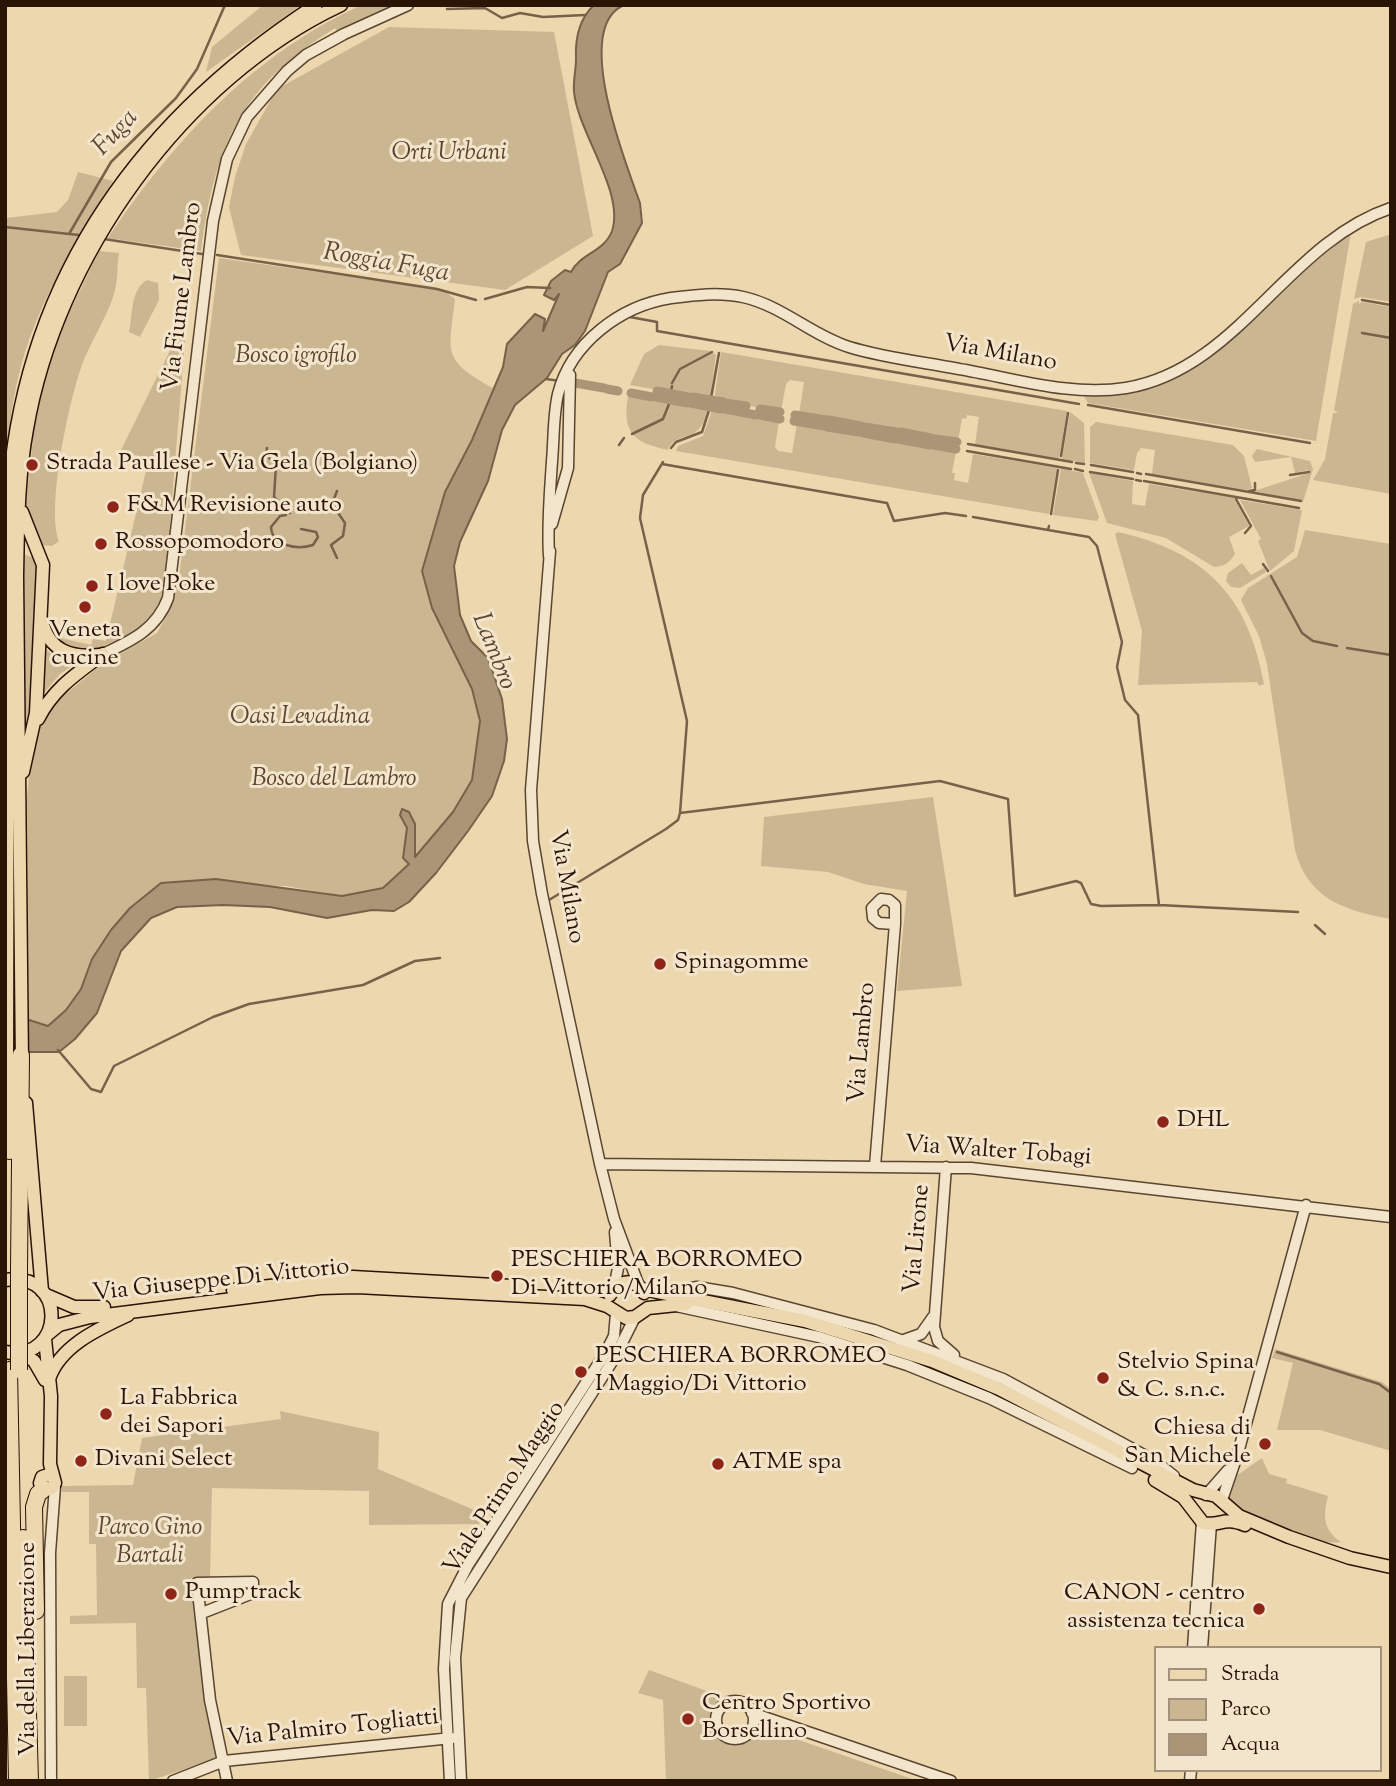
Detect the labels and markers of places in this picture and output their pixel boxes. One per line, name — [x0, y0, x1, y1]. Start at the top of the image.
place label: Strada Paullese - Via Gela (Bolgiano) — [46, 451, 418, 479]
marker: Strada Paullese - Via Gela (Bolgiano) — [24, 457, 40, 473]
place label: F&M Revisione auto — [127, 493, 342, 521]
marker: F&M Revisione auto — [105, 499, 121, 515]
place label: Rossopomodoro — [115, 530, 284, 558]
marker: Rossopomodoro — [93, 536, 109, 552]
place label: I love Poke — [106, 572, 215, 600]
marker: I love Poke — [84, 578, 100, 594]
marker: Veneta cucine — [77, 599, 93, 615]
place label: Veneta cucine — [49, 618, 121, 674]
place label: Spinagomme — [674, 950, 809, 978]
marker: Spinagomme — [652, 956, 668, 972]
place label: DHL — [1177, 1108, 1229, 1136]
marker: DHL — [1155, 1114, 1171, 1130]
place label: PESCHIERA BORROMEO Di Vittorio/Milano — [511, 1248, 802, 1304]
marker: PESCHIERA BORROMEO Di Vittorio/Milano — [489, 1268, 505, 1284]
place label: PESCHIERA BORROMEO I Maggio/Di Vittorio — [595, 1344, 886, 1400]
place label: Stelvio Spina & C. s.n.c. — [1117, 1350, 1254, 1406]
marker: PESCHIERA BORROMEO I Maggio/Di Vittorio — [573, 1364, 589, 1380]
marker: Stelvio Spina & C. s.n.c. — [1095, 1370, 1111, 1386]
place label: La Fabbrica dei Sapori — [120, 1386, 238, 1442]
marker: La Fabbrica dei Sapori — [98, 1406, 114, 1422]
place label: Chiesa di San Michele — [1124, 1416, 1251, 1472]
marker: Chiesa di San Michele — [1257, 1436, 1273, 1452]
place label: Divani Select — [95, 1447, 232, 1475]
place label: ATME spa — [732, 1450, 842, 1478]
marker: Divani Select — [73, 1453, 89, 1469]
marker: ATME spa — [710, 1456, 726, 1472]
place label: Pump track — [185, 1580, 302, 1608]
place label: CANON - centro assistenza tecnica — [1064, 1581, 1245, 1637]
marker: Pump track — [163, 1586, 179, 1602]
marker: CANON - centro assistenza tecnica — [1251, 1601, 1267, 1617]
place label: Centro Sportivo Borsellino — [702, 1691, 871, 1747]
marker: Centro Sportivo Borsellino — [680, 1711, 696, 1727]

